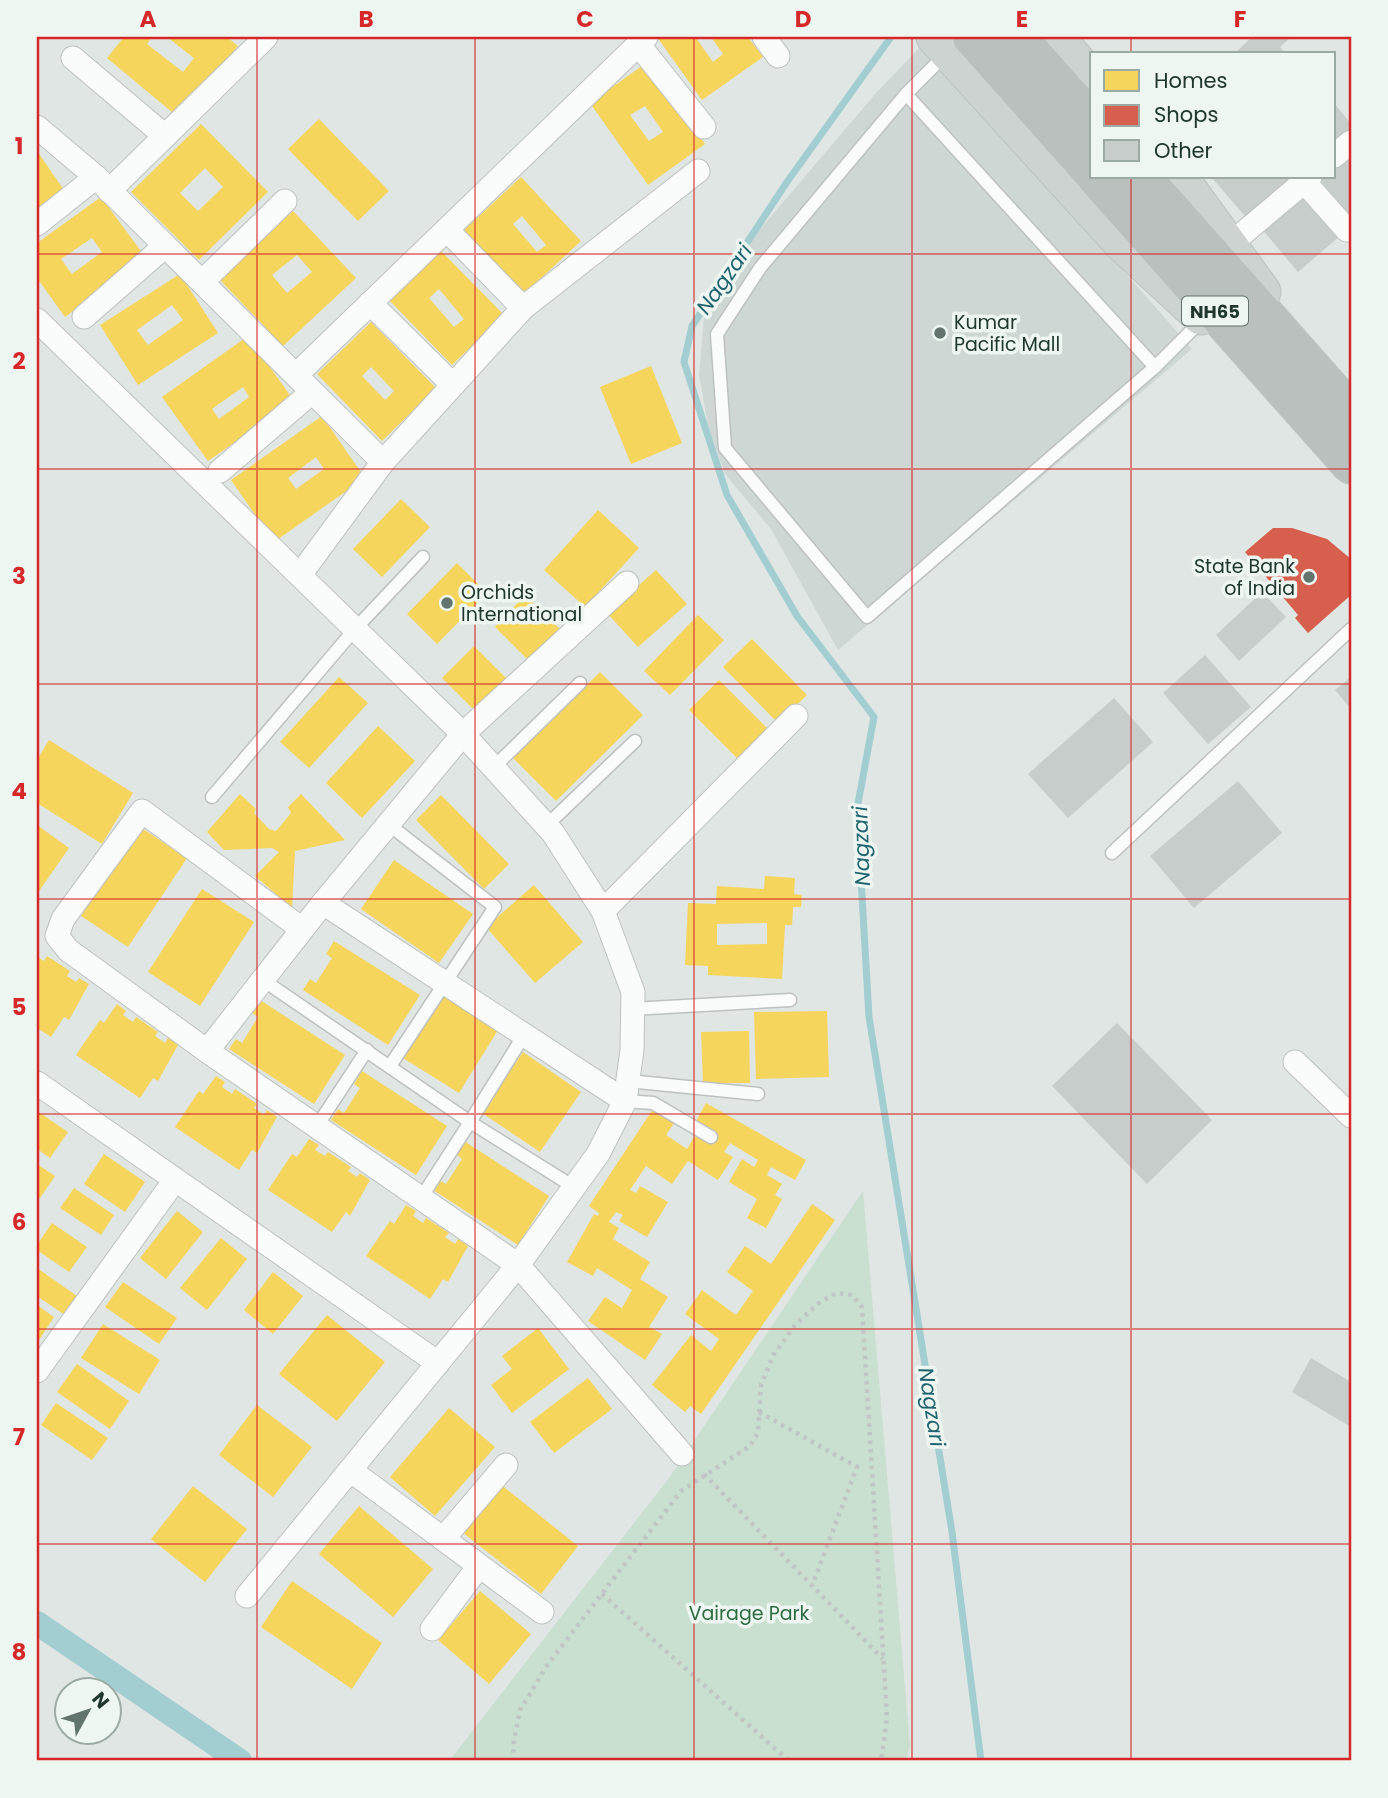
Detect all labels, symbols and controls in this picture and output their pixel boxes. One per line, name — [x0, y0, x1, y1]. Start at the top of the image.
text: A — [140, 3, 157, 35]
text: B — [358, 3, 374, 35]
text: C — [576, 3, 594, 35]
text: D — [795, 3, 811, 35]
text: E — [1016, 3, 1028, 35]
text: F — [1234, 3, 1246, 35]
legend — [1090, 52, 1336, 178]
text: Homes — [1154, 66, 1228, 95]
text: Shops — [1154, 100, 1218, 129]
text: 1 — [15, 130, 23, 162]
text: Other — [1154, 136, 1213, 165]
water label: Nagzari — [689, 237, 759, 320]
road number: NH65 — [1182, 296, 1248, 326]
place label: Kumar Pacific Mall — [954, 309, 1060, 358]
marker: Kumar Pacific Mall — [932, 325, 948, 341]
text: 2 — [12, 345, 26, 377]
place label: State Bank of India — [1194, 553, 1295, 602]
text: 3 — [12, 560, 26, 592]
marker: State Bank of India — [1301, 569, 1317, 585]
place label: Orchids International — [461, 579, 582, 628]
marker: Orchids International — [439, 595, 455, 611]
text: 4 — [11, 775, 27, 807]
water label: Nagzari — [845, 805, 877, 886]
text: 5 — [12, 991, 26, 1023]
text: 6 — [12, 1206, 26, 1238]
water label: Nagzari — [911, 1365, 953, 1450]
text: 7 — [13, 1421, 25, 1453]
park label: Vairage Park — [689, 1600, 810, 1627]
text: 8 — [12, 1636, 26, 1668]
north arrow — [52, 1675, 122, 1745]
text: N — [86, 1686, 116, 1715]

